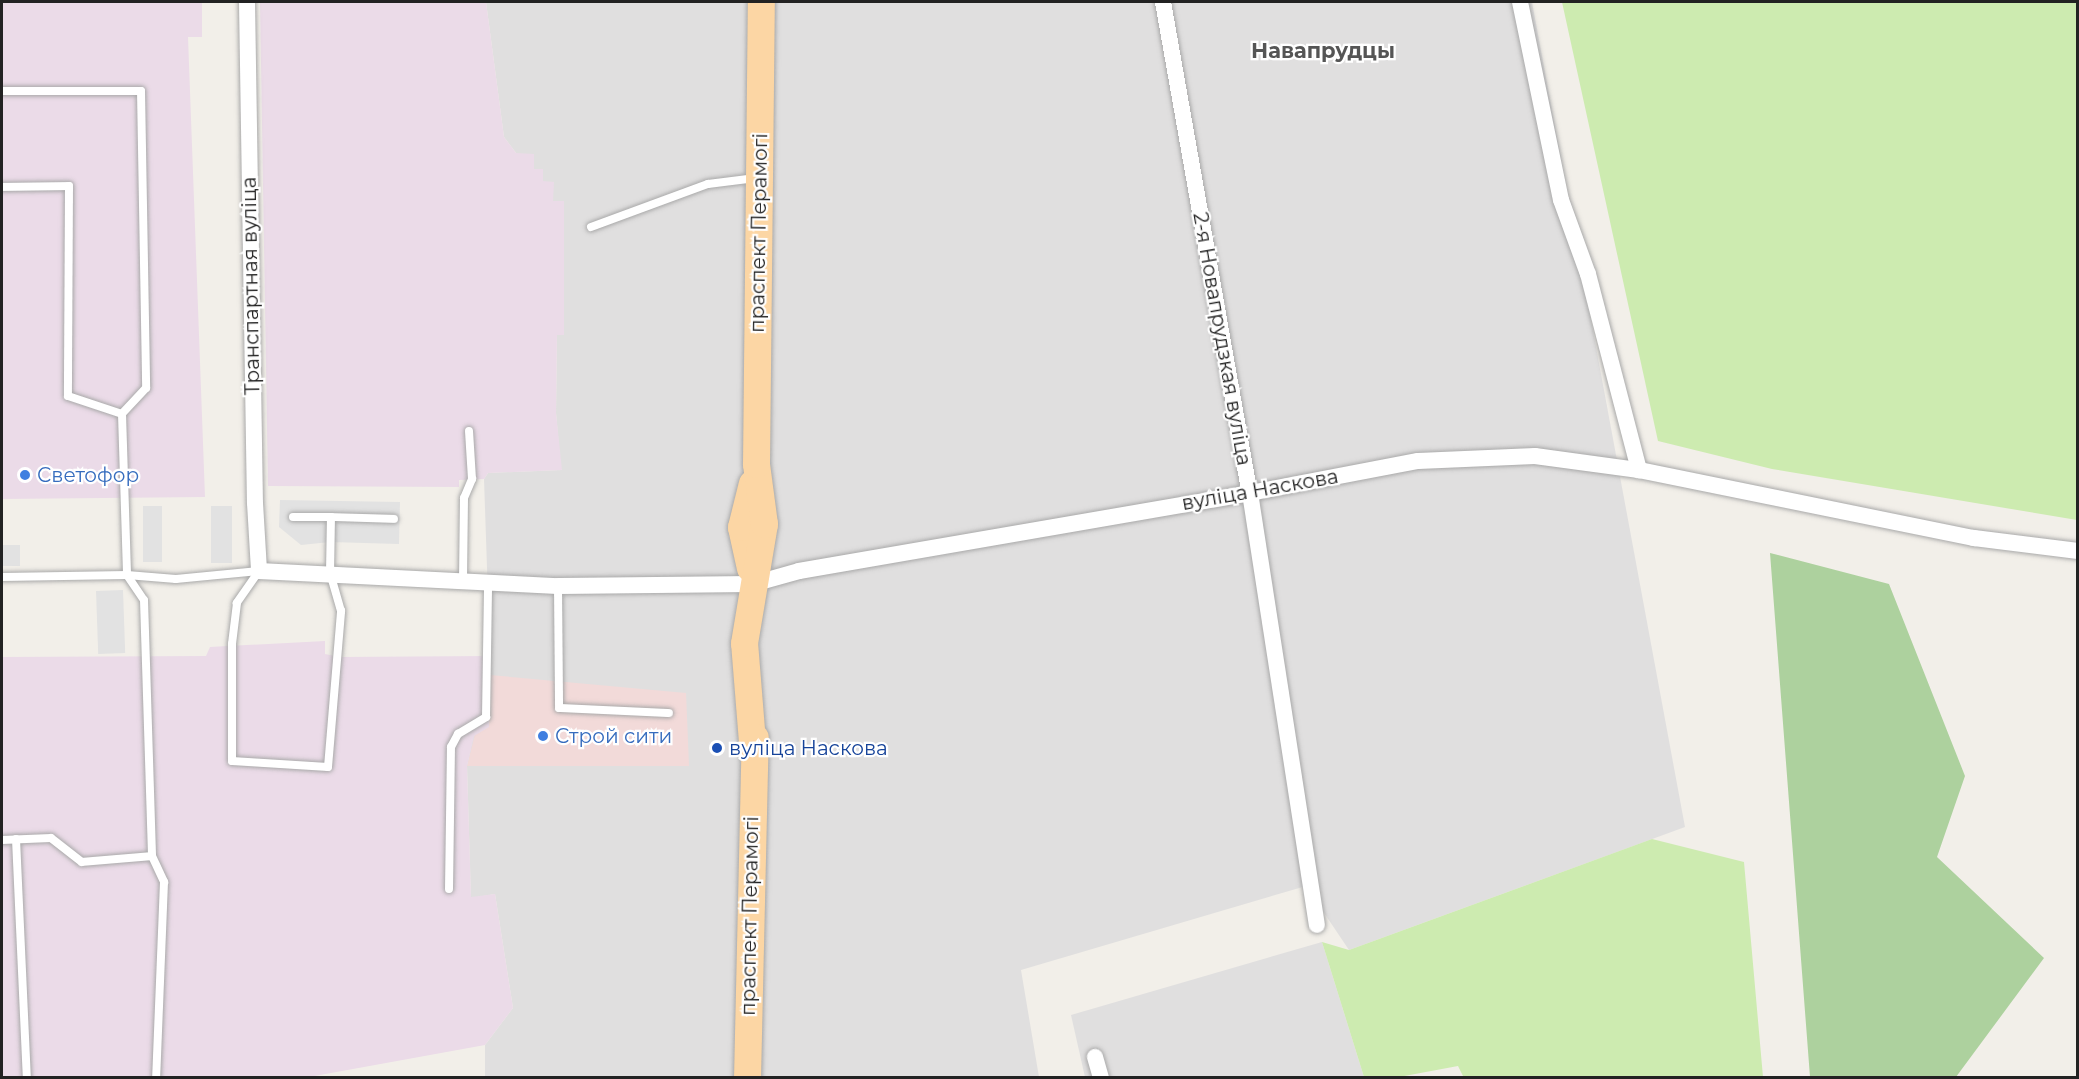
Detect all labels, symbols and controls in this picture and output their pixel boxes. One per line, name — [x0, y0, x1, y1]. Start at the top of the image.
district label: Навапрудцы — [1251, 38, 1395, 64]
street label: праспект Перамогі — [745, 133, 773, 333]
street label: Транспартная вуліца — [237, 177, 265, 395]
street label: 2-я Новапрудзкая вуліца — [1188, 210, 1256, 468]
place label: Светофор — [37, 463, 139, 487]
street label: вуліца Наскова — [1180, 464, 1340, 516]
marker: Светофор — [18, 468, 32, 482]
place label: Строй сити — [555, 724, 672, 748]
marker: Строй сити — [536, 729, 550, 743]
place label: вуліца Наскова — [729, 736, 888, 760]
marker: вуліца Наскова — [710, 741, 724, 755]
street label: праспект Перамогі — [736, 816, 764, 1016]

